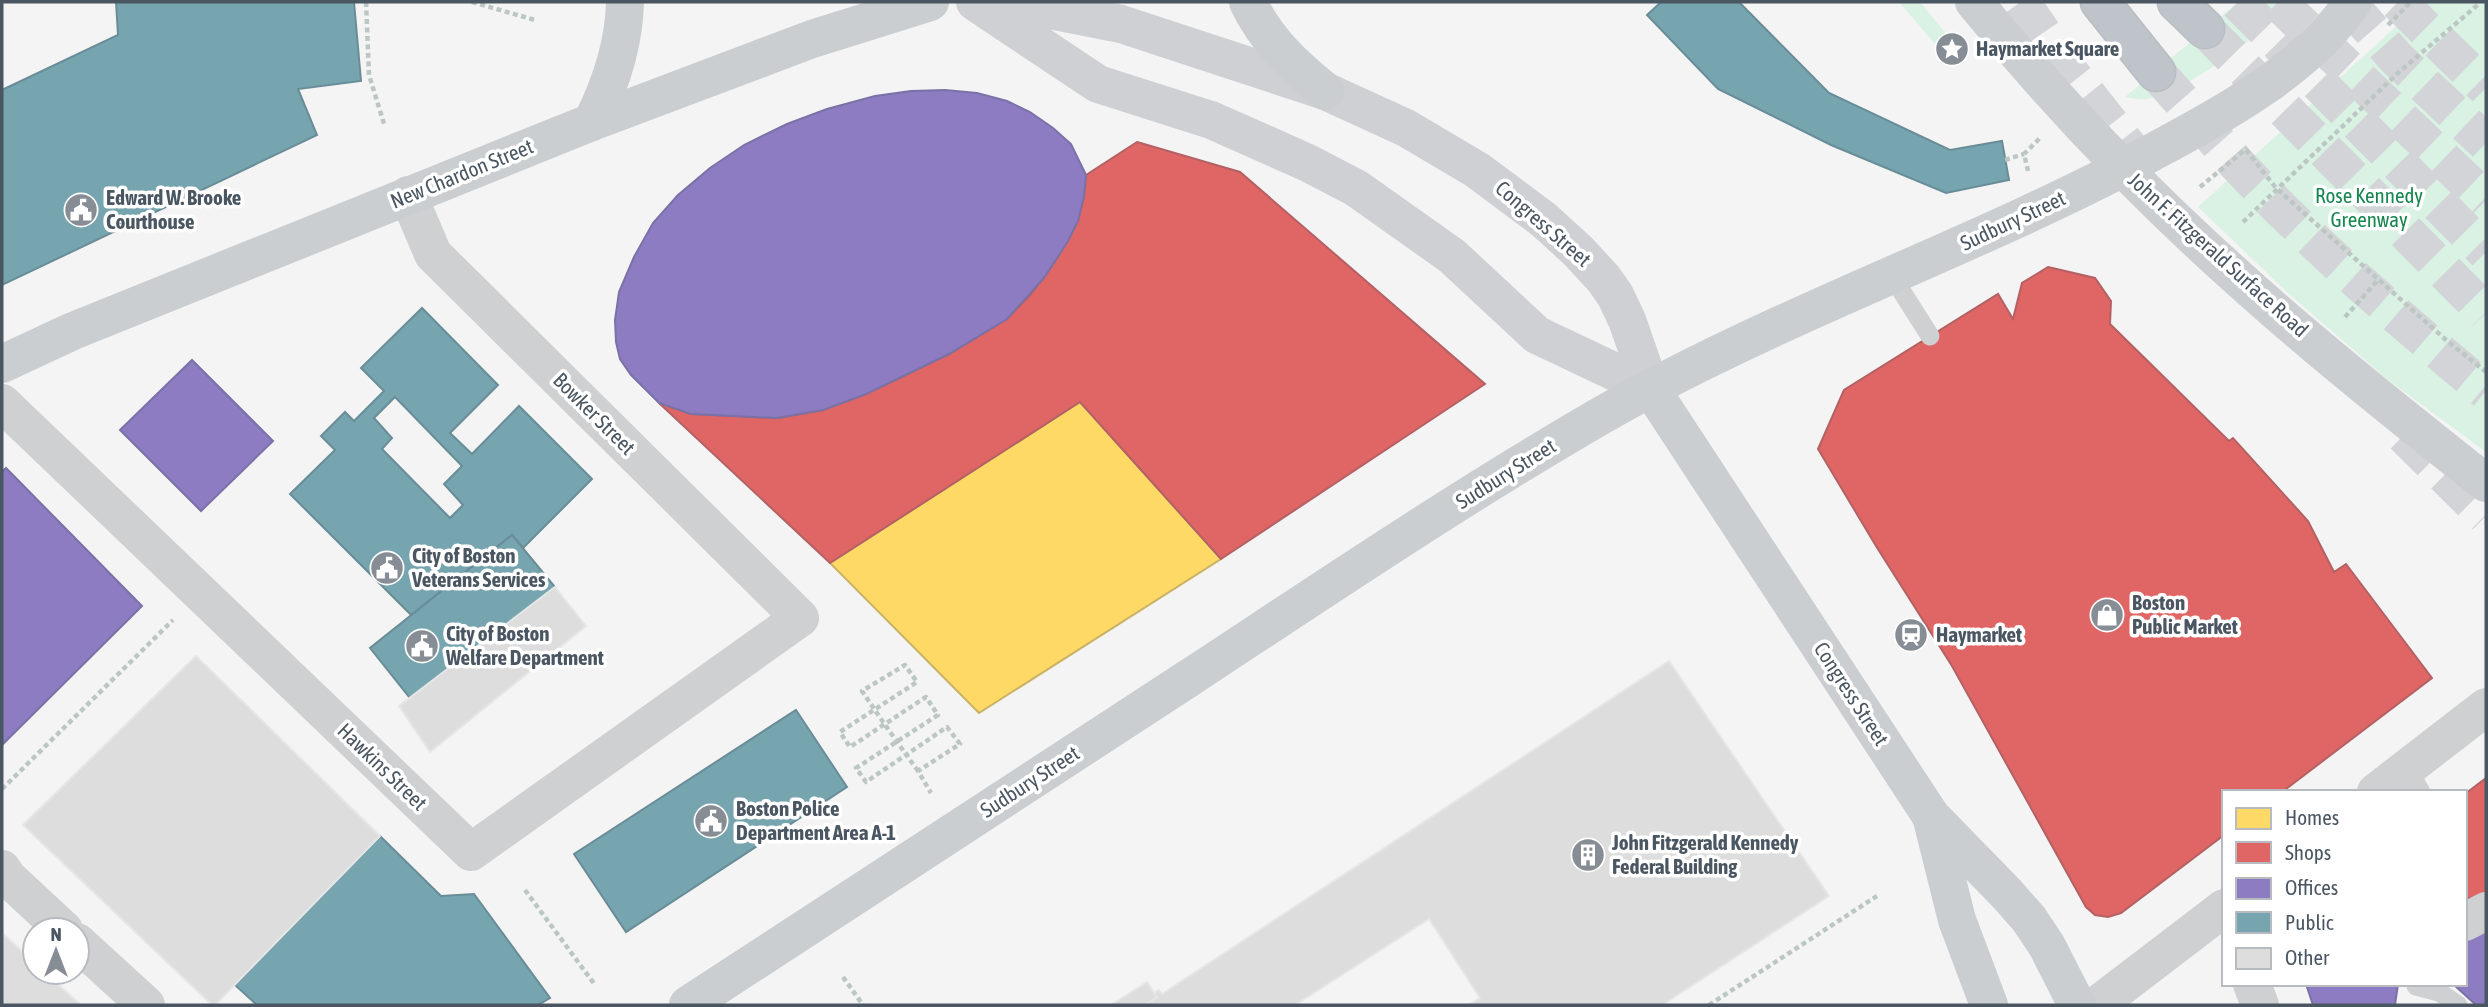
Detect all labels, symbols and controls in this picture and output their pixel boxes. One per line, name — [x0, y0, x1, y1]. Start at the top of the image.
place icon: Haymarket Square — [1933, 30, 1971, 68]
place label: Haymarket Square — [1976, 36, 2119, 60]
street label: New Chardon Street — [387, 134, 536, 213]
street label: John F. Fitzgerald Surface Road — [2124, 167, 2313, 341]
street label: Congress Street — [1491, 175, 1596, 271]
park label: Rose Kennedy Greenway — [2315, 183, 2423, 231]
place label: Edward W. Brooke Courthouse — [106, 185, 241, 233]
street label: Sudbury Street — [1956, 185, 2069, 255]
public building icon: Edward W. Brooke Courthouse — [62, 191, 100, 229]
street label: Bowker Street — [549, 367, 641, 459]
street label: Sudbury Street — [1451, 433, 1560, 513]
place label: City of Boston Veterans Services — [411, 543, 546, 591]
public building icon: City of Boston Veterans Services — [368, 549, 406, 587]
place label: Boston Public Market — [2132, 590, 2238, 638]
shop icon: Boston Public Market — [2088, 596, 2126, 634]
station icon: Haymarket — [1892, 616, 1930, 654]
place label: City of Boston Welfare Department — [445, 621, 604, 669]
place label: Haymarket — [1936, 622, 2022, 646]
public building icon: City of Boston Welfare Department — [403, 627, 441, 665]
street label: Congress Street — [1810, 637, 1894, 749]
street label: Hawkins Street — [333, 718, 432, 815]
street label: Sudbury Street — [976, 740, 1083, 822]
legend — [2222, 790, 2467, 986]
place label: Boston Police Department Area A-1 — [736, 796, 896, 844]
public building icon: Boston Police Department Area A-1 — [692, 802, 730, 840]
text: Homes — [2285, 805, 2339, 829]
place label: John Fitzgerald Kennedy Federal Building — [1611, 830, 1799, 878]
building icon: John Fitzgerald Kennedy Federal Building — [1569, 836, 1607, 874]
text: Shops — [2285, 840, 2331, 864]
text: Offices — [2285, 875, 2338, 899]
text: Public — [2285, 910, 2334, 934]
north arrow — [21, 916, 91, 986]
text: N — [50, 923, 62, 945]
text: Other — [2285, 945, 2330, 969]

